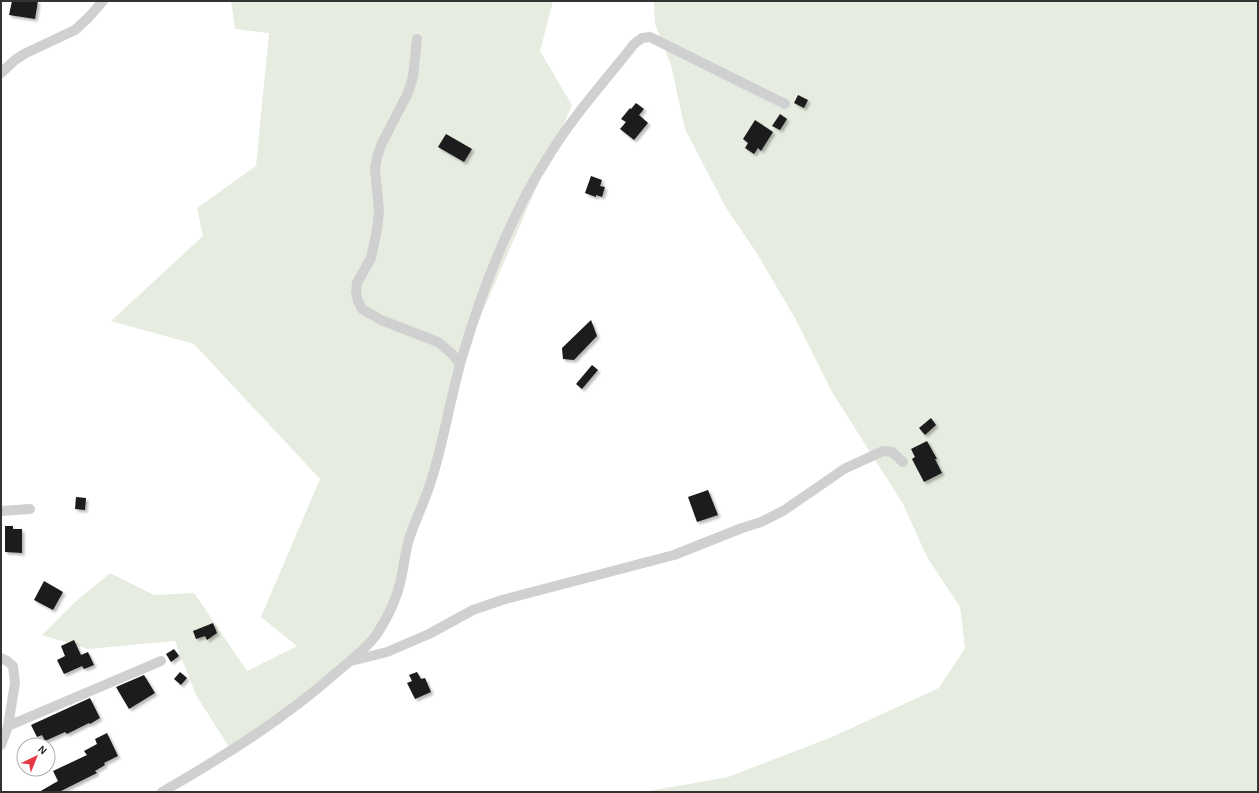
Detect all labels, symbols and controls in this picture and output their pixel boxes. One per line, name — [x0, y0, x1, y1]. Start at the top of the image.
north arrow — [16, 737, 56, 777]
text: N — [36, 743, 49, 757]

